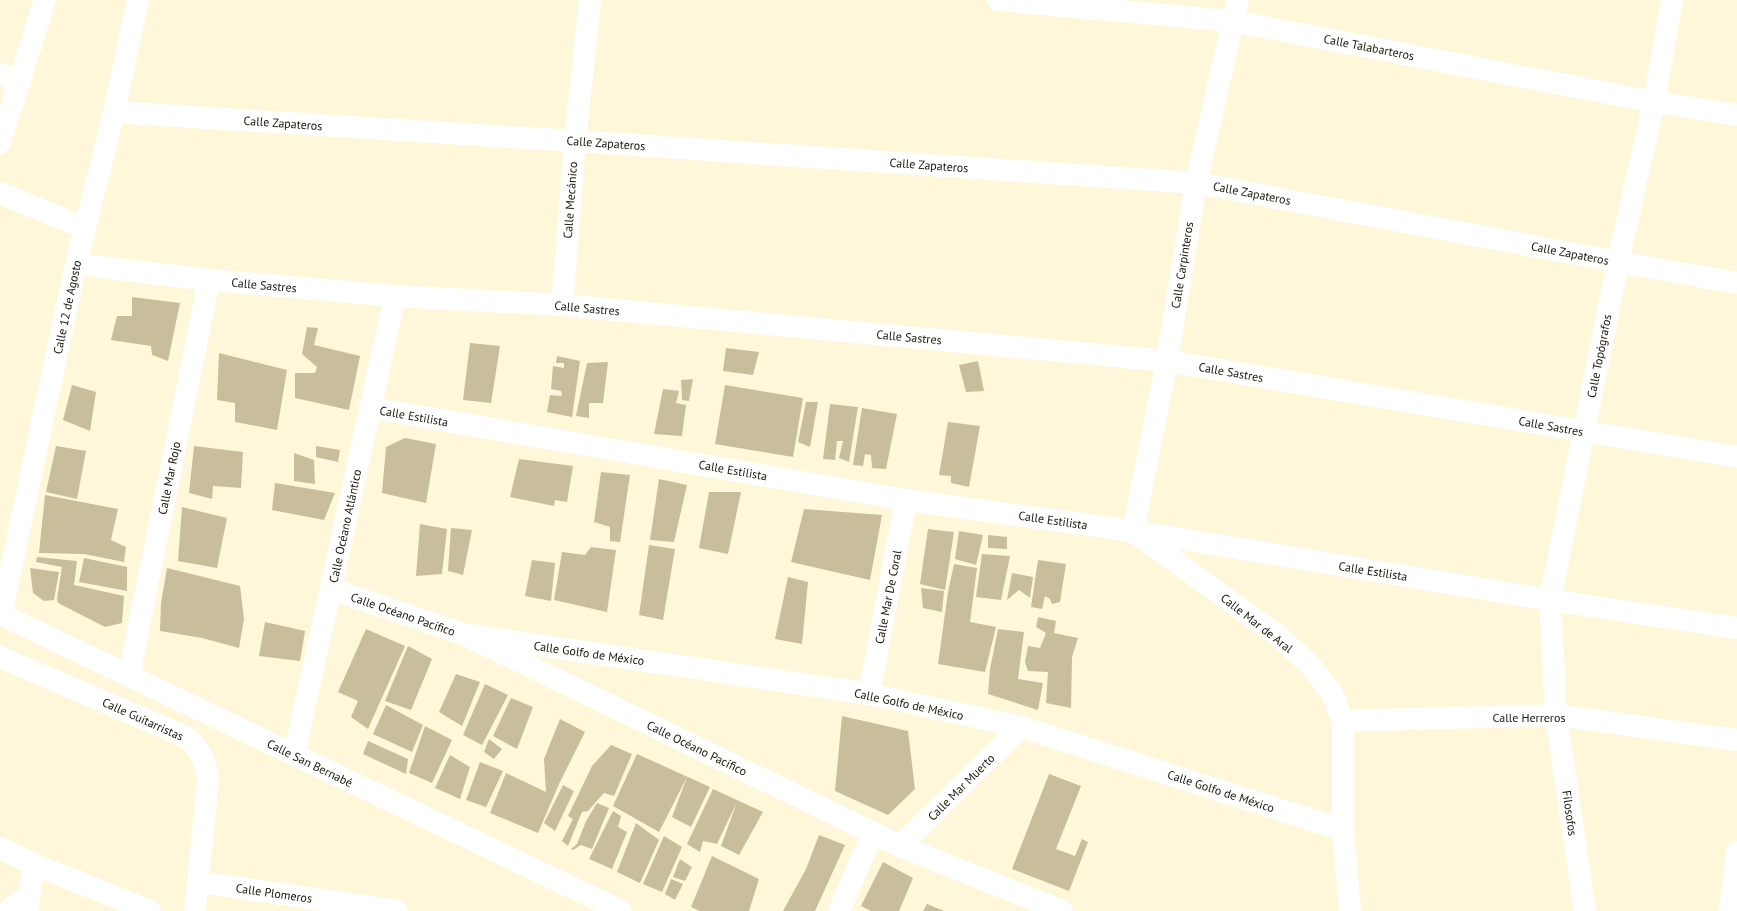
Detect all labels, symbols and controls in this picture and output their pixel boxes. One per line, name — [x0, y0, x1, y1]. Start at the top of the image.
street label: Calle Talabarteros — [1322, 31, 1416, 63]
street label: Calle Zapateros — [243, 113, 323, 133]
street label: Calle Zapateros — [566, 133, 646, 153]
street label: Calle Zapateros — [889, 155, 969, 175]
street label: Calle Mecánico — [560, 161, 580, 239]
street label: Calle Zapateros — [1212, 178, 1292, 208]
street label: Calle Carpinteros — [1168, 221, 1196, 309]
street label: Calle Zapateros — [1530, 238, 1610, 268]
street label: Calle 12 de Agosto — [50, 259, 84, 355]
street label: Calle Sastres — [231, 275, 297, 295]
street label: Calle Sastres — [554, 298, 620, 318]
street label: Calle Topógrafos — [1584, 313, 1614, 399]
street label: Calle Sastres — [876, 327, 942, 347]
street label: Calle Sastres — [1197, 359, 1265, 385]
street label: Calle Estilista — [378, 403, 450, 429]
street label: Calle Sastres — [1517, 413, 1585, 439]
street label: Calle Mar Rojo — [155, 440, 183, 516]
street label: Calle Estilista — [697, 457, 769, 483]
street label: Calle Océano Atlántico — [326, 468, 364, 584]
street label: Calle Estilista — [1018, 508, 1088, 532]
street label: Calle Mar De Coral — [872, 548, 905, 645]
street label: Calle Estilista — [1338, 558, 1409, 584]
street label: Calle Océano Pacífico — [349, 589, 457, 639]
street label: Calle Mar de Aral — [1218, 590, 1297, 656]
street label: Calle Golfo de México — [533, 638, 645, 668]
street label: Calle Golfo de México — [853, 685, 965, 723]
street label: Calle Guitarristas — [100, 694, 186, 744]
street label: Calle Herreros — [1493, 710, 1565, 725]
street label: Calle Océano Pacífico — [645, 717, 749, 779]
street label: Calle San Bernabé — [265, 736, 355, 790]
street label: Calle Mar Muerto — [924, 750, 998, 824]
street label: Calle Golfo de México — [1166, 767, 1276, 815]
street label: Filosofos — [1559, 789, 1581, 837]
street label: Calle Plomeros — [235, 880, 313, 906]

